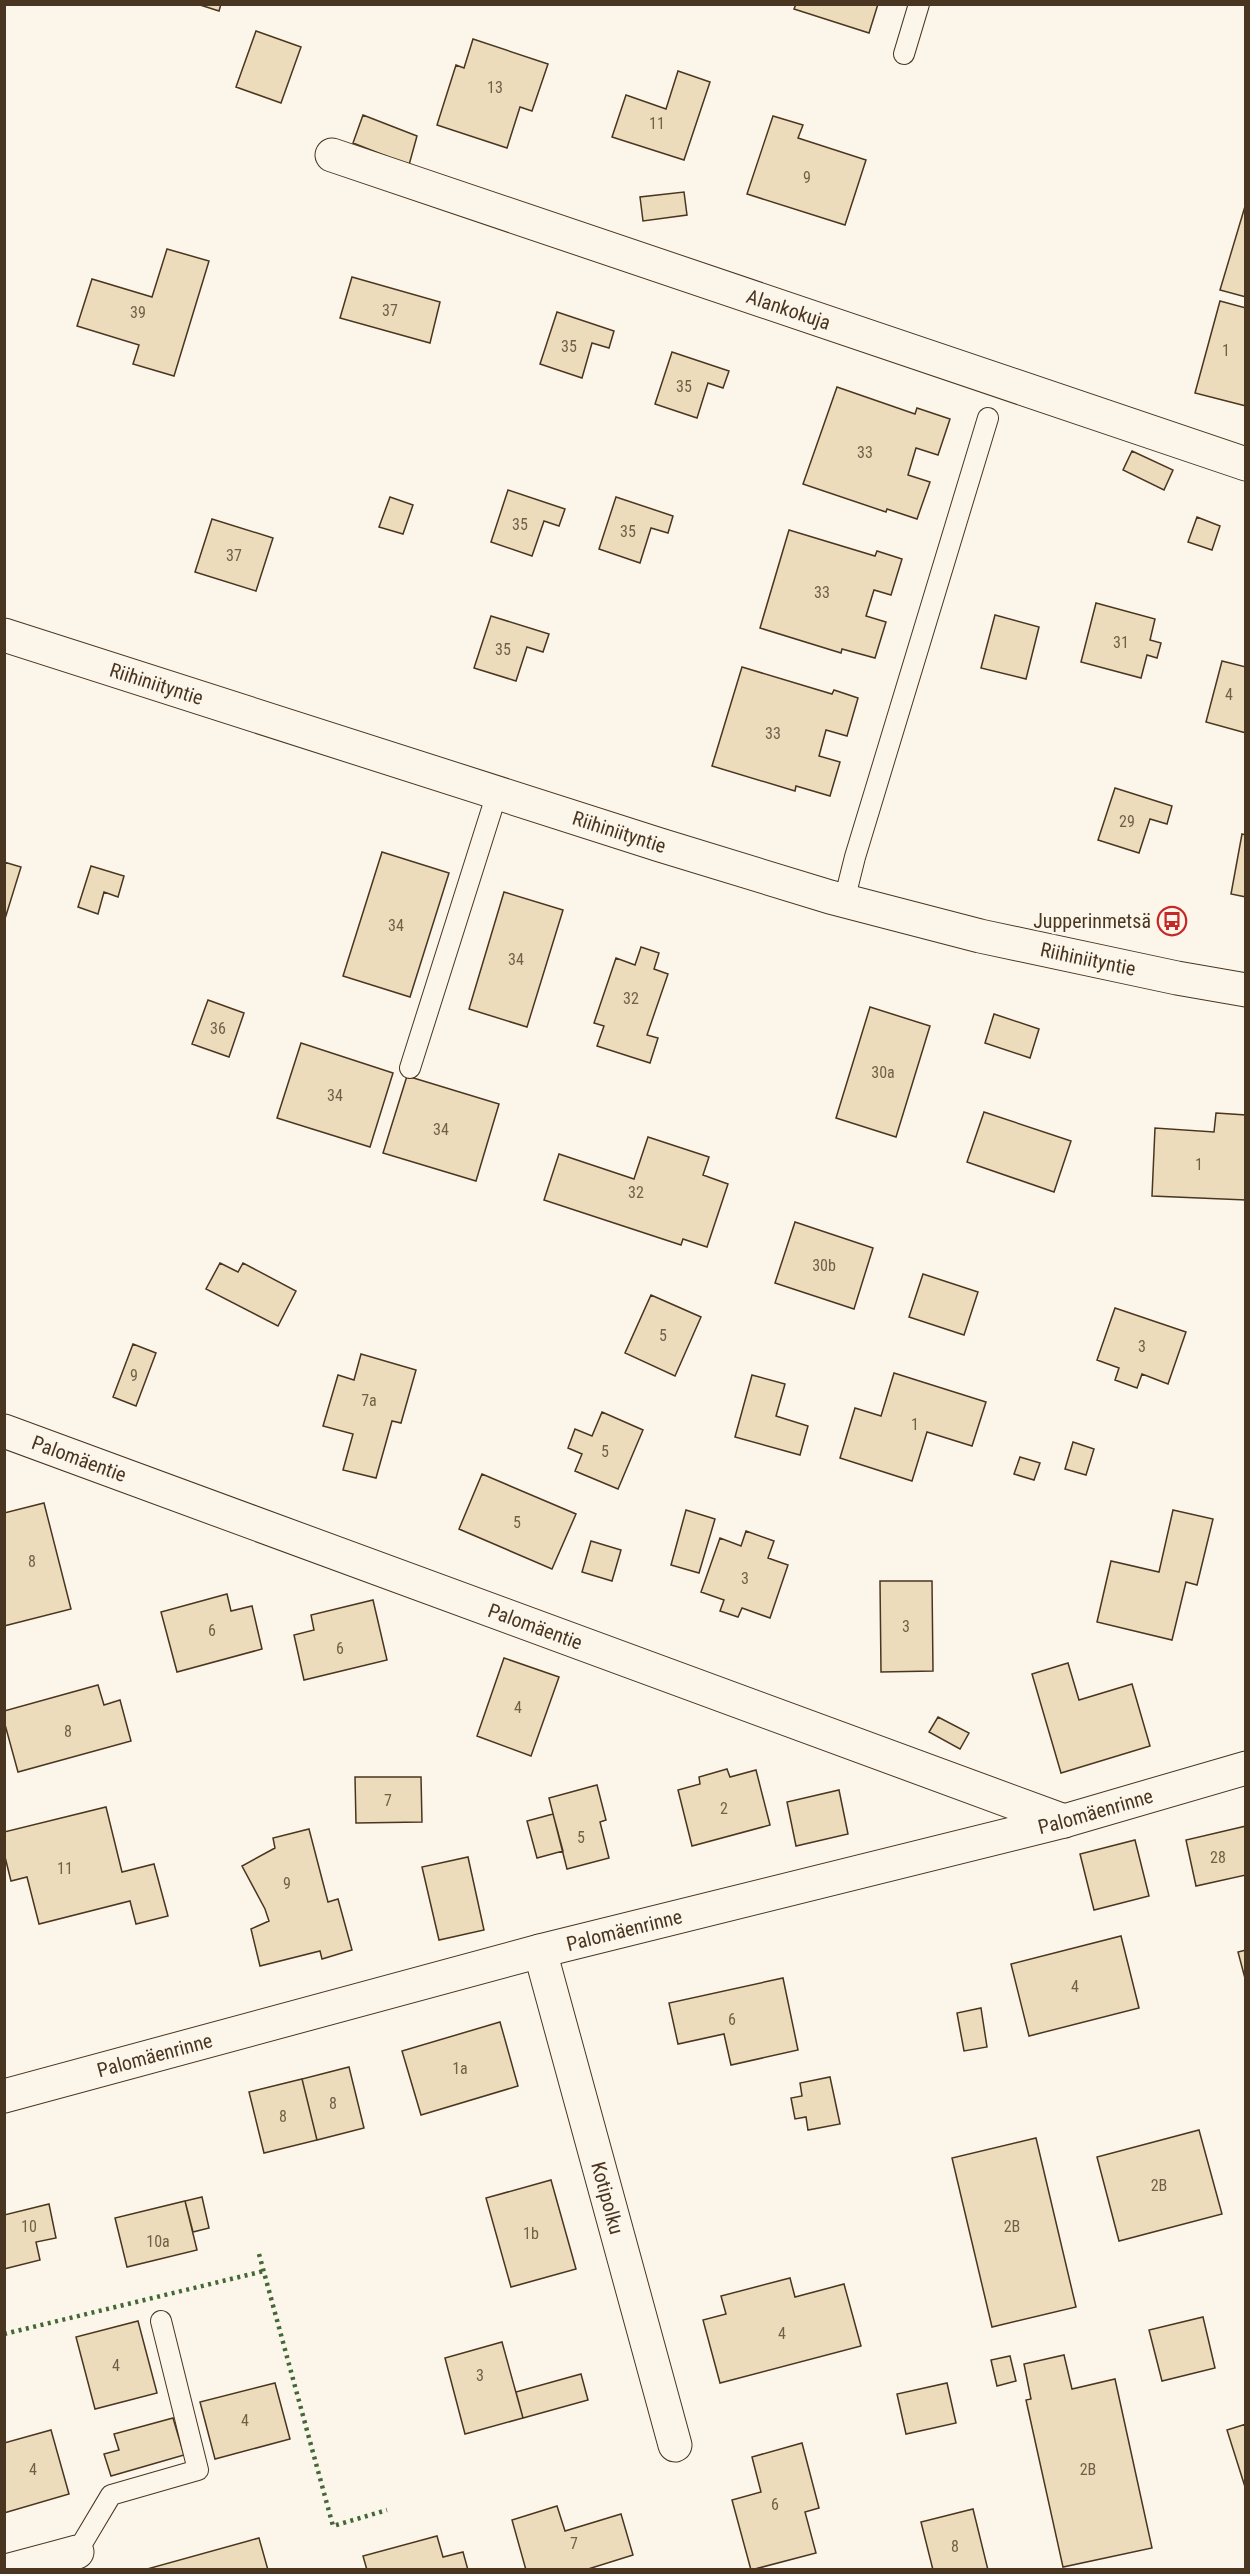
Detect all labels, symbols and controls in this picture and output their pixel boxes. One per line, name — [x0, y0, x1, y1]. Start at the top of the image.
house number: 13 — [487, 78, 503, 97]
house number: 11 — [649, 114, 665, 133]
house number: 9 — [803, 168, 811, 187]
street label: Alankokuja — [743, 284, 834, 335]
house number: 37 — [382, 301, 398, 320]
house number: 39 — [130, 303, 146, 322]
house number: 35 — [561, 337, 577, 356]
house number: 1 — [1222, 341, 1230, 360]
house number: 35 — [676, 377, 692, 396]
house number: 33 — [857, 443, 873, 462]
house number: 35 — [512, 515, 528, 534]
house number: 35 — [620, 522, 636, 541]
house number: 37 — [226, 546, 242, 565]
house number: 33 — [814, 583, 830, 602]
house number: 31 — [1113, 633, 1129, 652]
house number: 35 — [495, 640, 511, 659]
street label: Riihiniityntie — [107, 658, 206, 710]
house number: 4 — [1225, 685, 1233, 704]
house number: 33 — [765, 724, 781, 743]
street label: Riihiniityntie — [569, 806, 669, 858]
house number: 29 — [1119, 812, 1135, 831]
bus stop icon: Jupperinmetsä — [1156, 905, 1188, 937]
place label: Jupperinmetsä — [1033, 909, 1151, 933]
house number: 34 — [388, 916, 404, 935]
street label: Riihiniityntie — [1038, 937, 1138, 981]
house number: 34 — [508, 950, 524, 969]
house number: 32 — [623, 989, 639, 1008]
house number: 36 — [210, 1019, 226, 1038]
house number: 30a — [871, 1063, 895, 1082]
house number: 34 — [327, 1086, 343, 1105]
house number: 34 — [433, 1120, 449, 1139]
house number: 1 — [1195, 1155, 1203, 1174]
house number: 32 — [628, 1183, 644, 1202]
house number: 30b — [812, 1256, 836, 1275]
house number: 5 — [659, 1326, 667, 1345]
house number: 3 — [1138, 1337, 1146, 1356]
house number: 9 — [130, 1366, 138, 1385]
house number: 7a — [361, 1391, 377, 1410]
house number: 1 — [911, 1415, 919, 1434]
street label: Palomäentie — [29, 1430, 130, 1487]
house number: 5 — [601, 1442, 609, 1461]
house number: 5 — [513, 1513, 521, 1532]
house number: 8 — [28, 1552, 36, 1571]
house number: 3 — [741, 1569, 749, 1588]
street label: Palomäentie — [485, 1598, 586, 1655]
house number: 3 — [902, 1617, 910, 1636]
house number: 6 — [208, 1621, 216, 1640]
house number: 6 — [336, 1639, 344, 1658]
house number: 4 — [514, 1698, 522, 1717]
house number: 8 — [64, 1722, 72, 1741]
street label: Palomäenrinne — [1036, 1784, 1156, 1839]
house number: 7 — [384, 1791, 392, 1810]
house number: 2 — [720, 1799, 728, 1818]
house number: 5 — [577, 1828, 585, 1847]
house number: 28 — [1210, 1848, 1226, 1867]
house number: 11 — [57, 1859, 73, 1878]
house number: 9 — [283, 1874, 291, 1893]
street label: Palomäenrinne — [564, 1904, 685, 1956]
house number: 4 — [1071, 1977, 1079, 1996]
house number: 6 — [728, 2010, 736, 2029]
street label: Palomäenrinne — [94, 2028, 215, 2082]
house number: 1a — [452, 2059, 468, 2078]
house number: 8 — [329, 2094, 337, 2113]
house number: 8 — [279, 2107, 287, 2126]
street label: Kotipolku — [586, 2159, 629, 2237]
house number: 2B — [1151, 2176, 1167, 2195]
house number: 10 — [21, 2217, 37, 2236]
house number: 2B — [1004, 2217, 1020, 2236]
house number: 1b — [523, 2224, 539, 2243]
house number: 10a — [146, 2232, 170, 2251]
house number: 4 — [778, 2324, 786, 2343]
house number: 4 — [112, 2356, 120, 2375]
house number: 3 — [476, 2366, 484, 2385]
house number: 4 — [241, 2411, 249, 2430]
house number: 4 — [29, 2460, 37, 2479]
house number: 2B — [1080, 2460, 1096, 2479]
house number: 6 — [771, 2495, 779, 2514]
house number: 7 — [570, 2534, 578, 2553]
house number: 8 — [951, 2537, 959, 2556]

